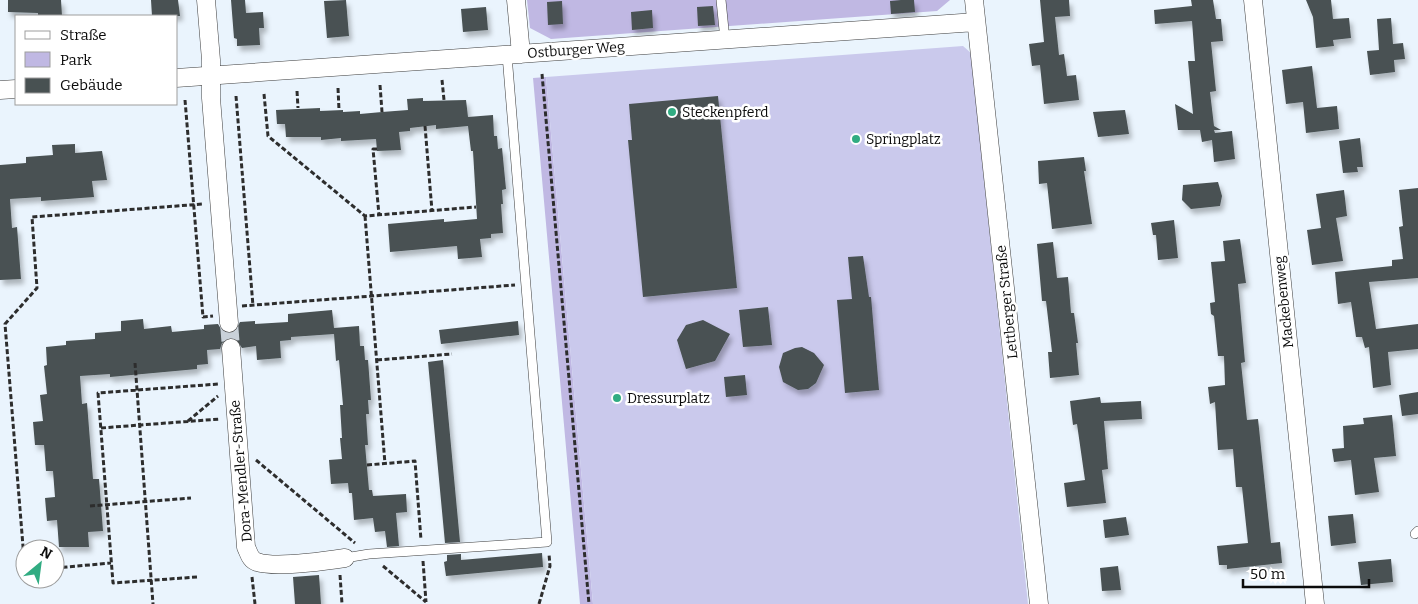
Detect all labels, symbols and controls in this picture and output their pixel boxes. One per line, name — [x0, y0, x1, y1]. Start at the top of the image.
legend — [15, 15, 178, 105]
text: Straße — [60, 26, 106, 44]
street label: Ostburger Weg — [527, 38, 626, 62]
text: Park — [60, 51, 92, 69]
text: Gebäude — [60, 76, 123, 94]
place label: Steckenpferd — [682, 104, 769, 121]
marker: Steckenpferd — [666, 106, 678, 118]
place label: Springplatz — [866, 131, 941, 148]
marker: Springplatz — [850, 133, 862, 145]
street label: Lettberger Straße — [993, 244, 1021, 360]
street label: Mackebenweg — [1271, 255, 1297, 349]
place label: Dressurplatz — [627, 390, 710, 407]
marker: Dressurplatz — [611, 392, 623, 404]
street label: Dora-Mendler-Straße — [226, 399, 256, 543]
north arrow — [15, 539, 65, 589]
text: N — [37, 543, 55, 563]
scale bar — [1243, 556, 1369, 588]
text: 50 m — [1250, 565, 1286, 583]

